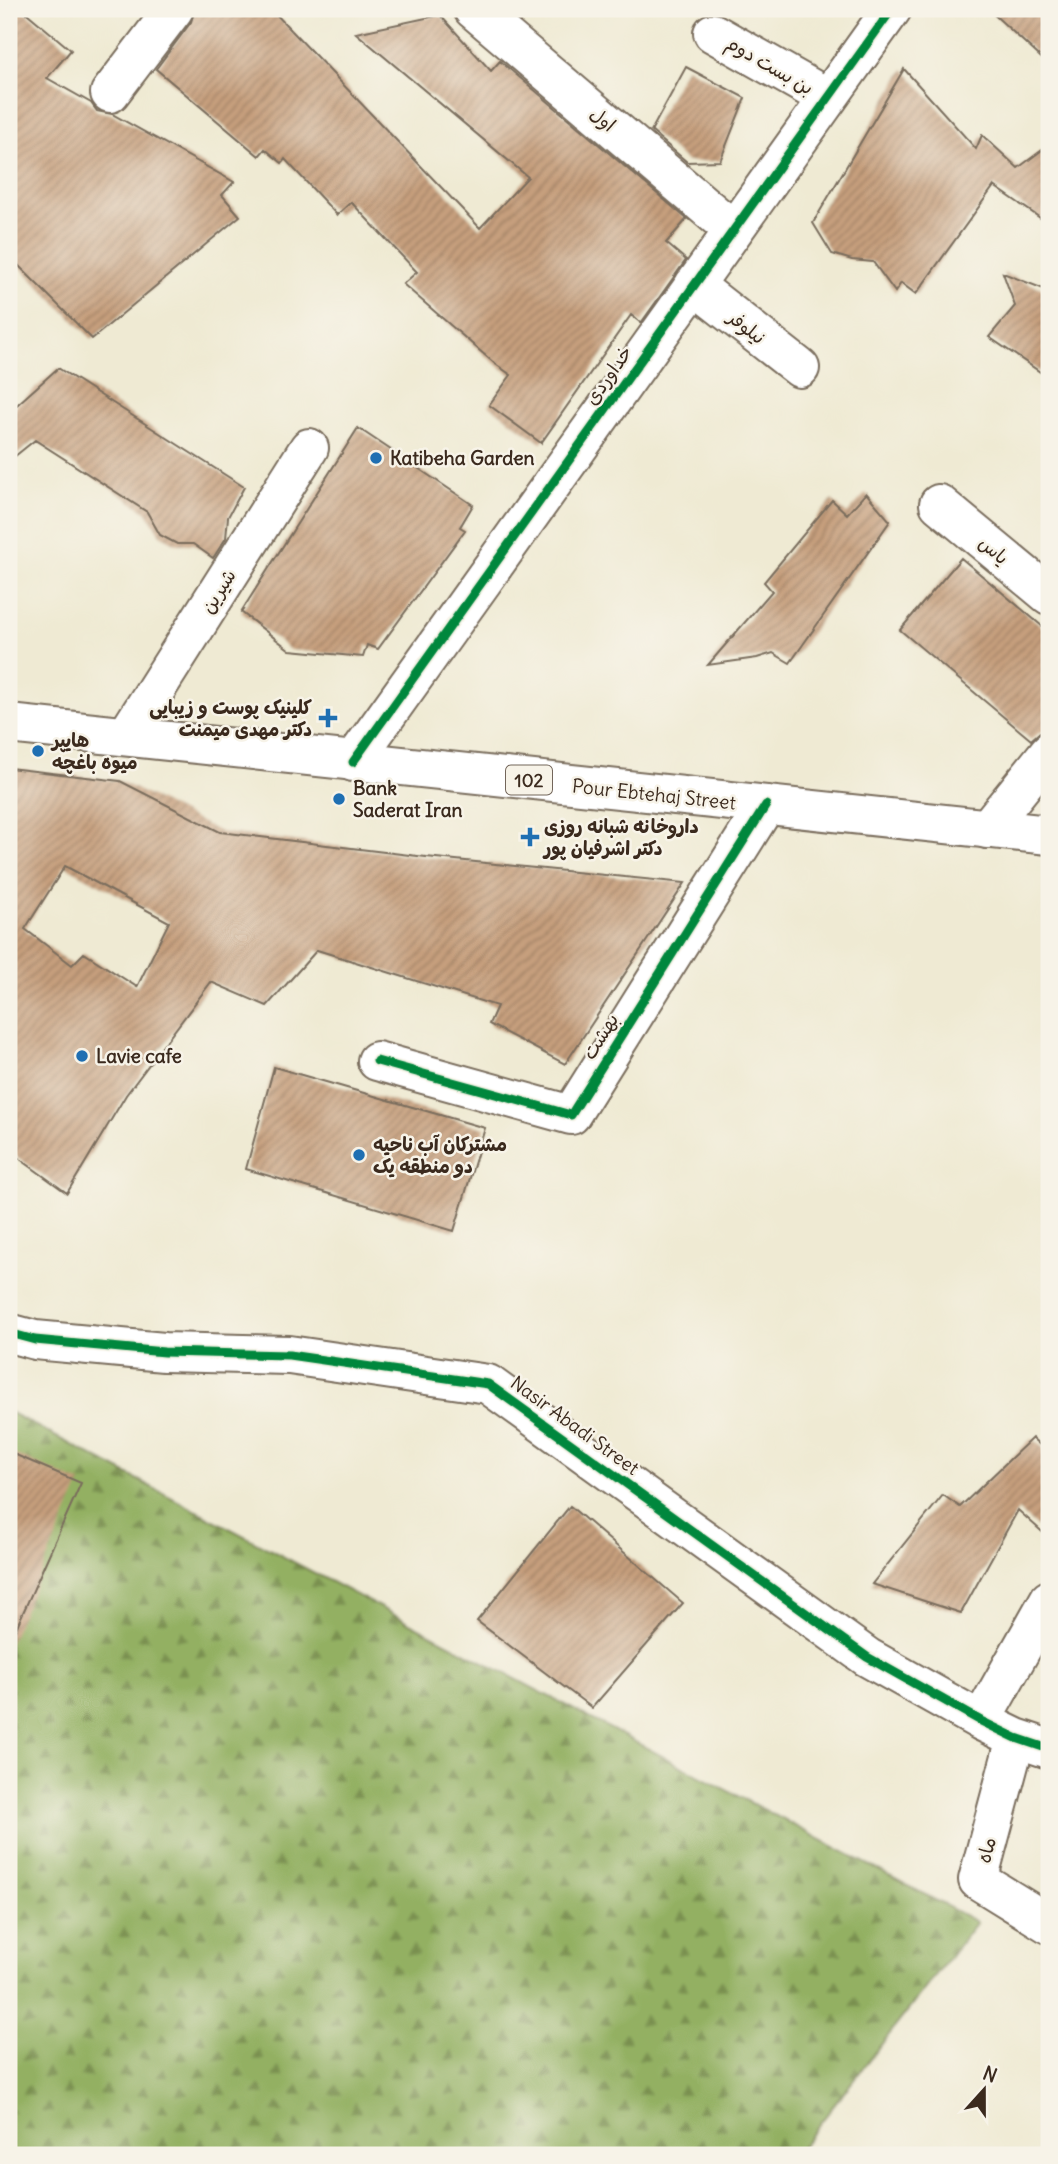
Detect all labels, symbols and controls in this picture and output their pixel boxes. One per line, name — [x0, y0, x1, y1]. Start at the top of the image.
street label: بن بست دوم — [720, 30, 818, 102]
street label: اول — [585, 101, 621, 137]
street label: نیلوفر — [721, 304, 771, 350]
street label: خداوردی — [579, 341, 637, 409]
place label: Katibeha Garden — [390, 446, 535, 470]
marker: Katibeha Garden — [368, 450, 384, 466]
street label: یاس — [974, 530, 1014, 570]
street label: شیرین — [195, 564, 241, 618]
place label: کلینیک پوست و زیبایی دکتر مهدی میمنت — [149, 695, 313, 741]
marker: کلینیک پوست و زیبایی دکتر مهدی میمنت — [318, 708, 338, 728]
place label: هایپر میوه باغچه — [50, 728, 138, 775]
marker: هایپر میوه باغچه — [30, 743, 46, 759]
road number: 102 — [506, 766, 552, 794]
street label: Pour Ebtehaj Street — [571, 773, 737, 815]
place label: Bank Saderat Iran — [353, 776, 463, 822]
marker: Bank Saderat Iran — [331, 791, 347, 807]
place label: داروخانه شبانه روزی دکتر اشرفیان پور — [542, 814, 699, 861]
marker: داروخانه شبانه روزی دکتر اشرفیان پور — [522, 829, 538, 845]
street label: بهشت — [577, 1008, 623, 1064]
place label: Lavie cafe — [96, 1044, 182, 1068]
marker: Lavie cafe — [74, 1048, 90, 1064]
place label: مشترکان آب ناحیه دو منطقه یک — [373, 1132, 507, 1178]
marker: مشترکان آب ناحیه دو منطقه یک — [351, 1147, 367, 1163]
street label: Nasir Abadi Street — [506, 1370, 644, 1480]
street label: ماه — [971, 1834, 1001, 1866]
north arrow — [950, 2056, 1020, 2126]
text: N — [980, 2061, 1001, 2088]

